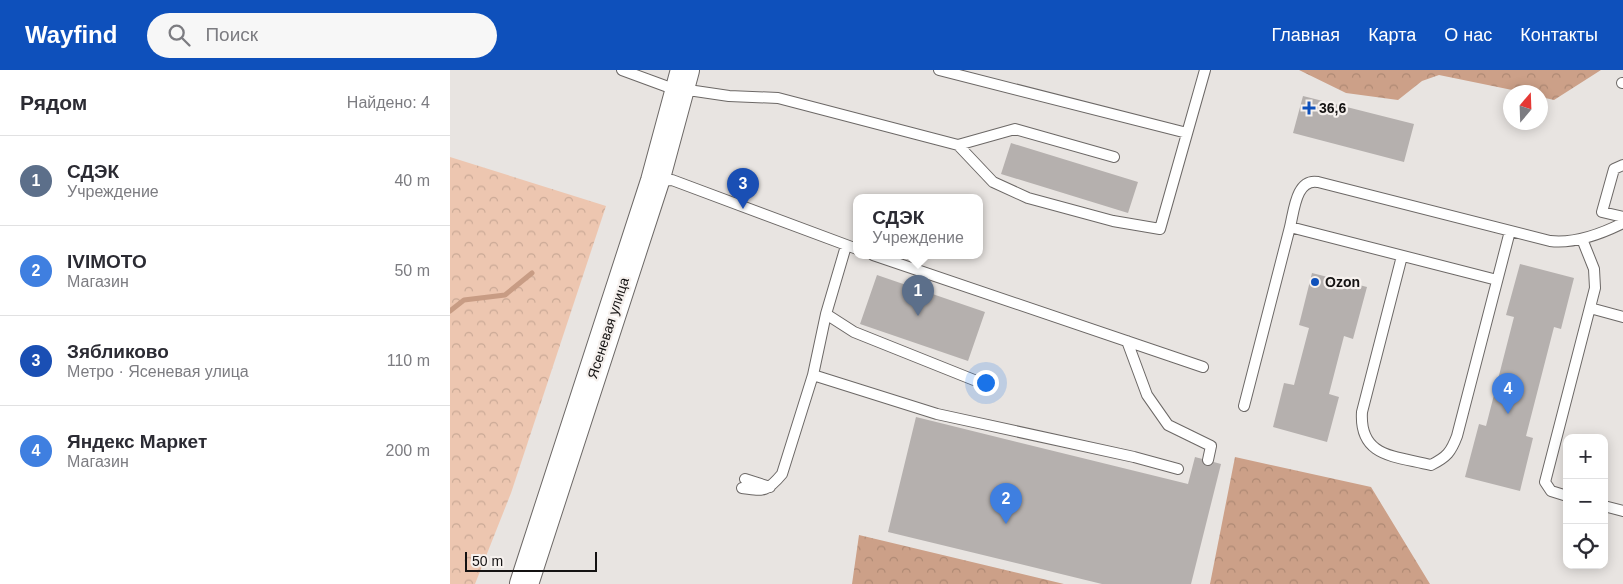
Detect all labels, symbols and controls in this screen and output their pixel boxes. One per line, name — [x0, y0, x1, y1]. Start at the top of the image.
search box — [147, 13, 497, 58]
text: Wayfind — [25, 21, 117, 48]
icon: search — [165, 21, 193, 49]
text: Поиск — [205, 24, 258, 45]
text: Главная — [1272, 25, 1340, 45]
text: Карта — [1368, 25, 1416, 45]
text: О нас — [1444, 25, 1492, 45]
text: Контакты — [1520, 25, 1598, 45]
north arrow — [1503, 85, 1548, 130]
text: Рядом — [20, 91, 87, 114]
text: Найдено: 4 — [347, 94, 430, 111]
place label: 36,6 — [1319, 100, 1346, 116]
marker: 36,6 — [1303, 102, 1315, 114]
text: СДЭК — [67, 161, 119, 182]
pin: 3 — [727, 168, 759, 209]
text: 1 — [32, 172, 40, 189]
text: 40 m — [394, 172, 430, 189]
text: Учреждение — [67, 183, 159, 200]
popup — [853, 194, 983, 259]
text: СДЭК — [872, 207, 924, 228]
text: Учреждение — [872, 229, 964, 246]
text: IVIMOTO — [67, 251, 147, 272]
text: 2 — [32, 262, 40, 279]
text: 50 m — [394, 262, 430, 279]
text: Магазин — [67, 273, 129, 290]
place label: Ozon — [1325, 274, 1360, 290]
street label: Ясеневая улица — [584, 275, 632, 381]
pin: 1 — [902, 275, 934, 316]
marker: Ozon — [1309, 276, 1321, 288]
text: Зябликово — [67, 341, 169, 362]
text: 3 — [32, 352, 40, 369]
text: 110 m — [387, 352, 430, 369]
text: Метро · Ясеневая улица — [67, 363, 249, 380]
your location — [973, 370, 999, 396]
pin: 4 — [1492, 373, 1524, 414]
text: Яндекс Маркет — [67, 431, 207, 452]
map controls — [1563, 434, 1608, 569]
button: + — [1563, 434, 1608, 479]
text: 4 — [32, 442, 40, 459]
text: 200 m — [386, 442, 430, 459]
text: Магазин — [67, 453, 129, 470]
button: − — [1563, 479, 1608, 524]
pin: 2 — [990, 483, 1022, 524]
button: locate — [1563, 524, 1608, 569]
scale bar — [465, 549, 598, 572]
text: 50 m — [472, 553, 503, 569]

